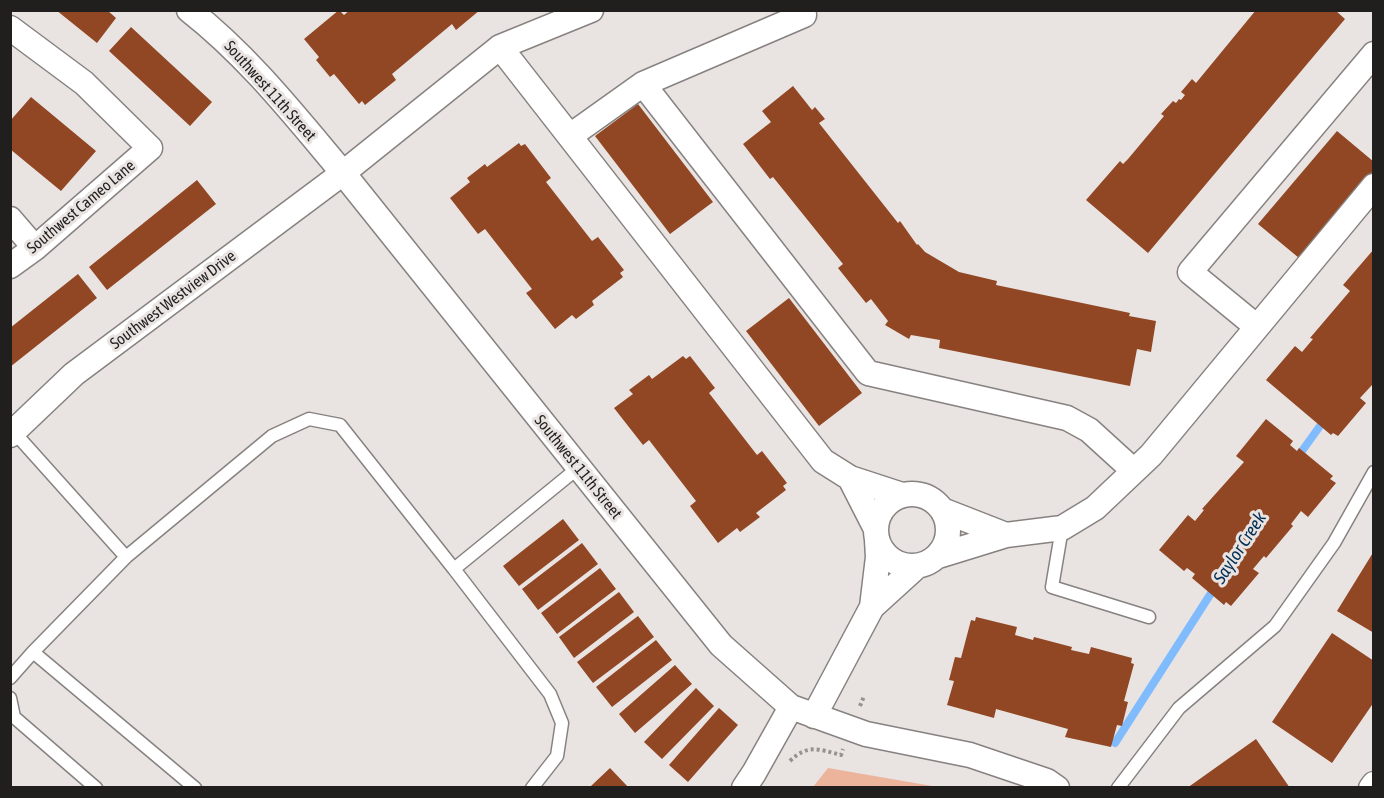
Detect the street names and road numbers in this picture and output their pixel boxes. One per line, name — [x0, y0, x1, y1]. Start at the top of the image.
street label: Southwest 11th Street — [220, 37, 320, 145]
street label: Southwest Cameo Lane — [23, 156, 139, 258]
street label: Southwest Westview Drive — [106, 247, 240, 353]
street label: Southwest 11th Street — [530, 411, 626, 523]

